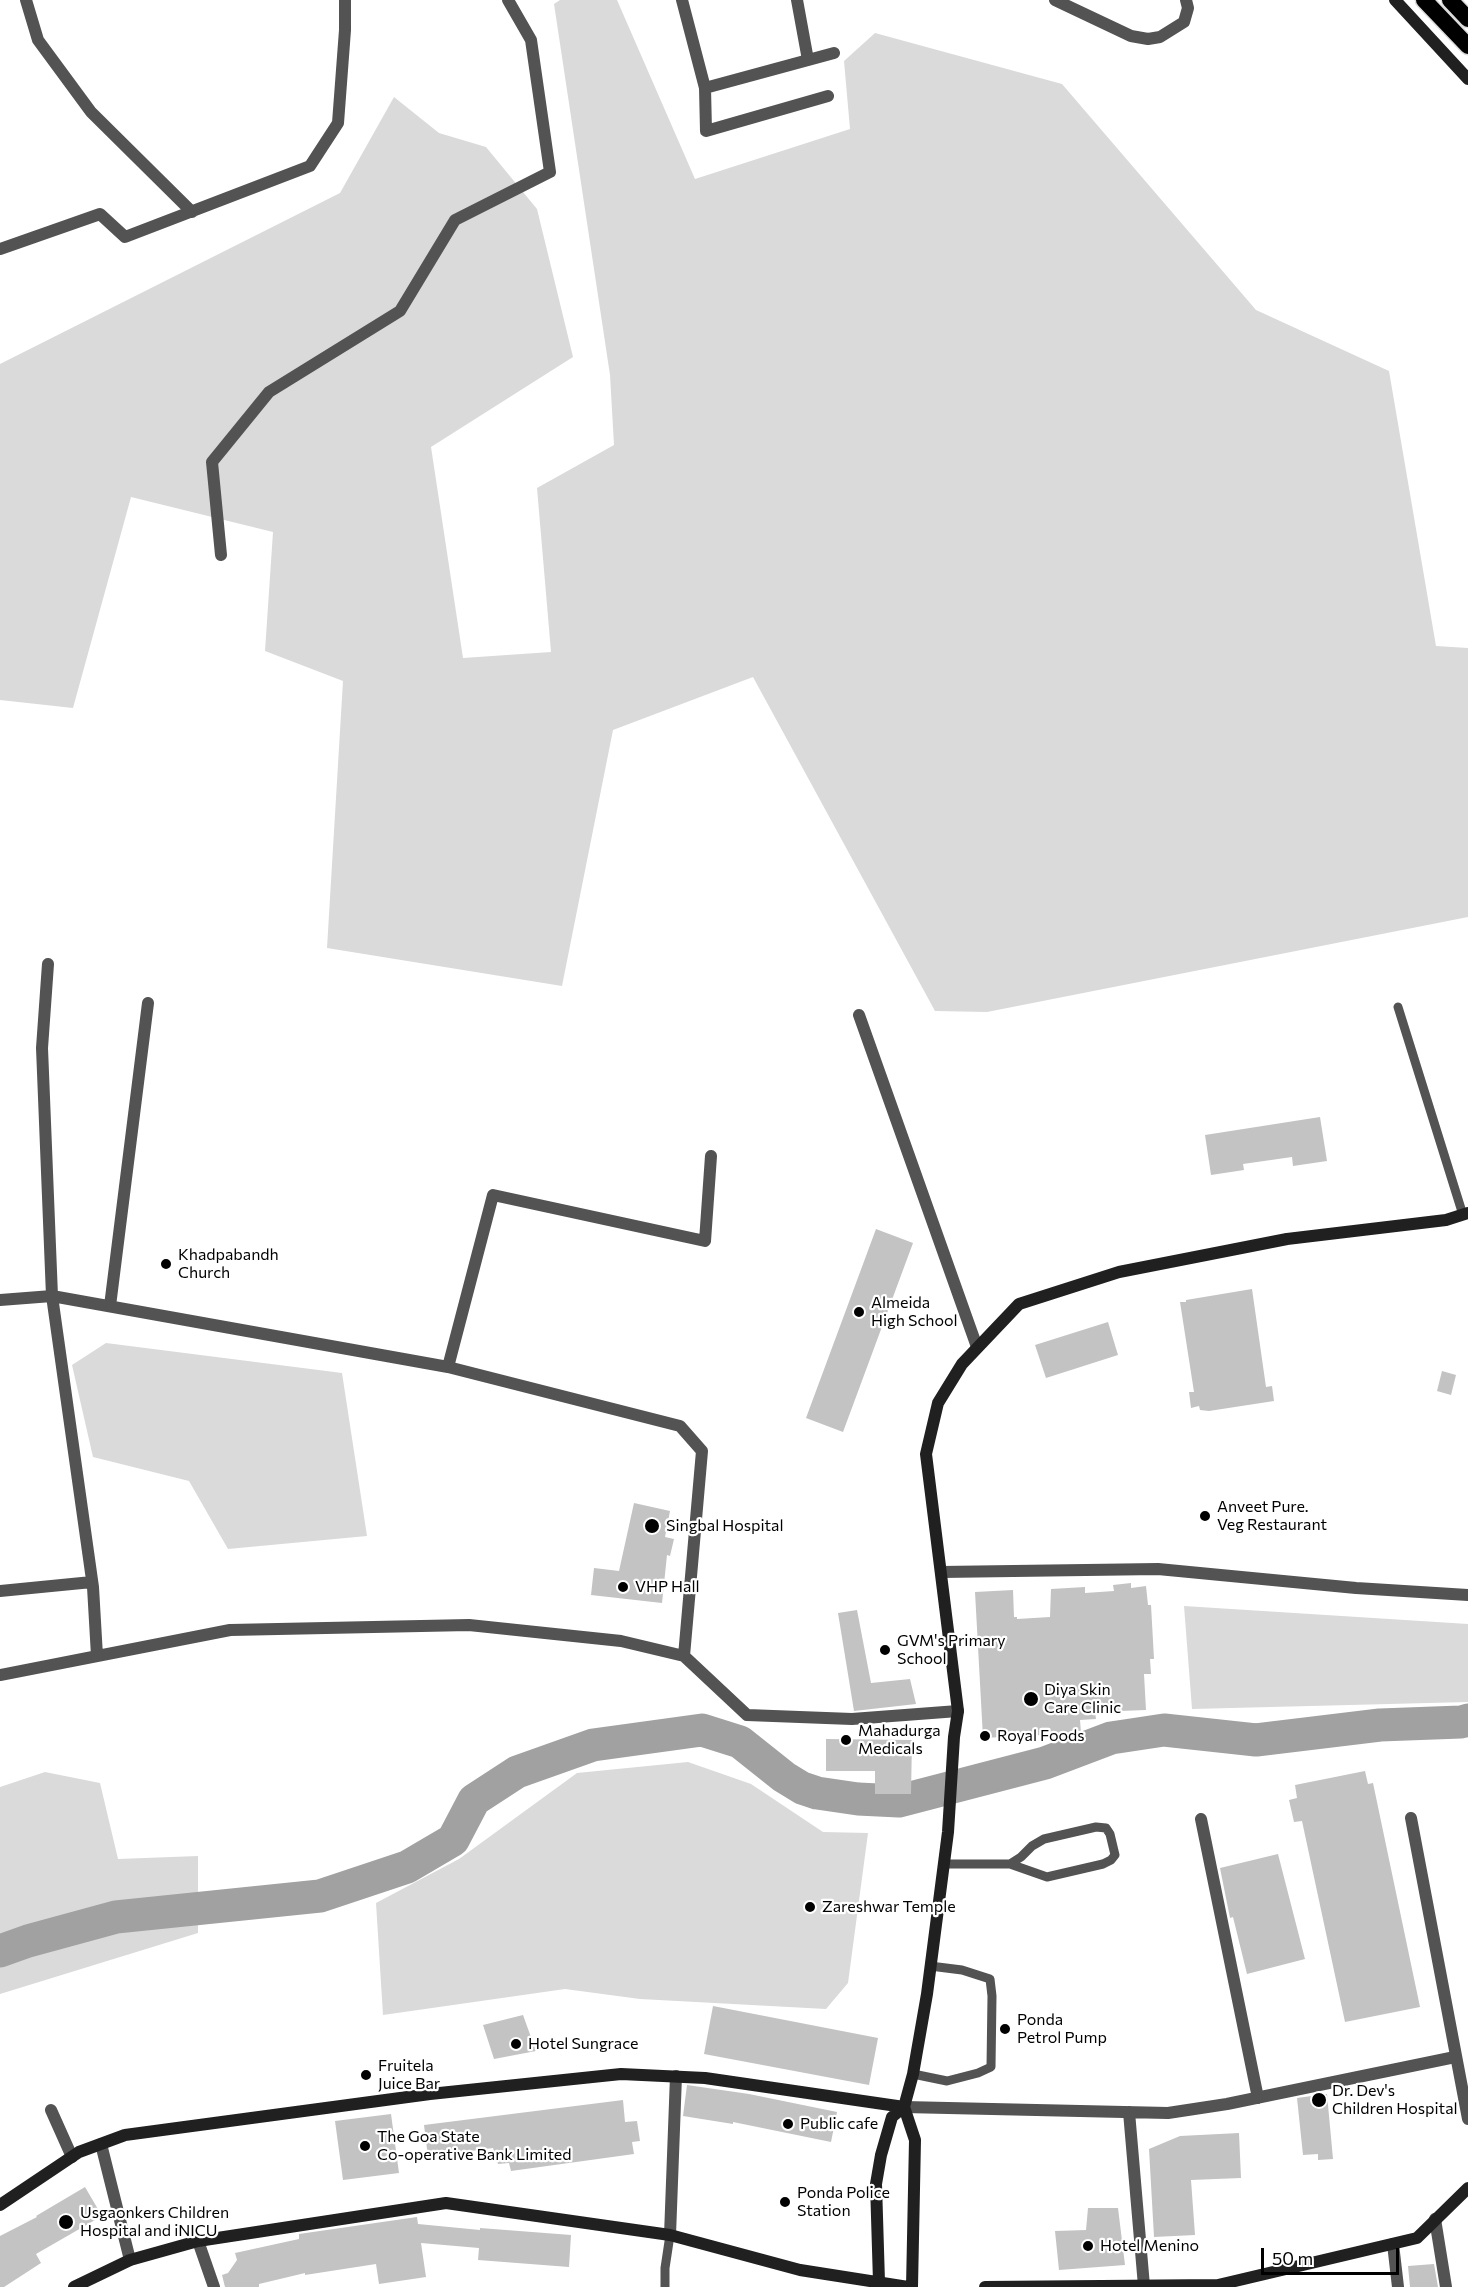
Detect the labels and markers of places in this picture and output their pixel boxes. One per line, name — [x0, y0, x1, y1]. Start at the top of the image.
place label: Khadpabandh Church — [178, 1245, 279, 1283]
marker: Khadpabandh Church — [159, 1257, 173, 1271]
place label: Almeida High School — [871, 1293, 958, 1331]
marker: Almeida High School — [852, 1305, 866, 1319]
place label: Anveet Pure. Veg Restaurant — [1217, 1497, 1327, 1535]
marker: Anveet Pure. Veg Restaurant — [1198, 1509, 1212, 1523]
place label: Singbal Hospital — [666, 1516, 784, 1536]
marker: Singbal Hospital — [643, 1517, 661, 1535]
place label: VHP Hall — [635, 1577, 700, 1597]
marker: VHP Hall — [616, 1580, 630, 1594]
place label: GVM's Primary School — [897, 1631, 1005, 1669]
marker: GVM's Primary School — [878, 1643, 892, 1657]
place label: Diya Skin Care Clinic — [1044, 1680, 1121, 1718]
marker: Diya Skin Care Clinic — [1022, 1690, 1040, 1708]
place label: Mahadurga Medicals — [858, 1721, 941, 1759]
place label: Royal Foods — [997, 1726, 1085, 1746]
marker: Royal Foods — [978, 1729, 992, 1743]
marker: Mahadurga Medicals — [839, 1733, 853, 1747]
place label: Zareshwar Temple — [822, 1897, 956, 1917]
marker: Zareshwar Temple — [803, 1900, 817, 1914]
place label: Ponda Petrol Pump — [1017, 2010, 1107, 2048]
marker: Ponda Petrol Pump — [998, 2022, 1012, 2036]
place label: Hotel Sungrace — [528, 2034, 639, 2054]
marker: Hotel Sungrace — [509, 2037, 523, 2051]
place label: Fruitela Juice Bar — [378, 2056, 440, 2094]
marker: Fruitela Juice Bar — [359, 2068, 373, 2082]
place label: Dr. Dev's Children Hospital — [1332, 2081, 1458, 2119]
marker: Dr. Dev's Children Hospital — [1310, 2091, 1328, 2109]
place label: Public cafe — [800, 2114, 878, 2134]
marker: Public cafe — [781, 2117, 795, 2131]
place label: The Goa State Co-operative Bank Limited — [377, 2127, 572, 2165]
marker: The Goa State Co-operative Bank Limited — [358, 2139, 372, 2153]
place label: Ponda Police Station — [797, 2183, 890, 2221]
marker: Ponda Police Station — [778, 2195, 792, 2209]
place label: Usgaonkers Children Hospital and iNICU — [80, 2203, 229, 2241]
marker: Usgaonkers Children Hospital and iNICU — [57, 2213, 75, 2231]
place label: Hotel Menino — [1100, 2236, 1199, 2256]
marker: Hotel Menino — [1081, 2239, 1095, 2253]

